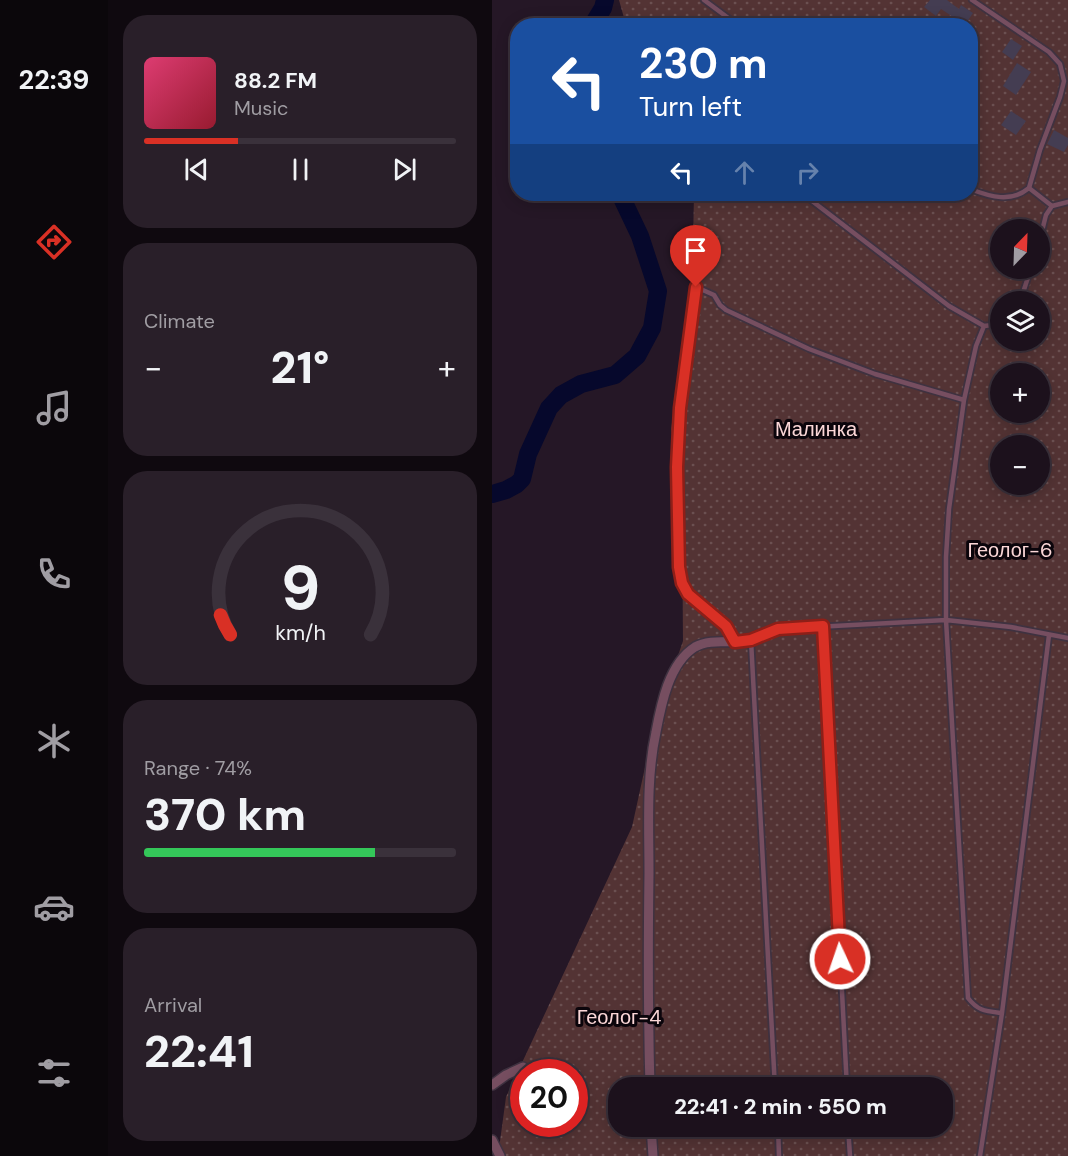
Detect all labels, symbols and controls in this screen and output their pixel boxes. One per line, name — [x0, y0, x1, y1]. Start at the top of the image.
text: 230 m — [639, 36, 768, 91]
icon: left — [540, 42, 618, 120]
text: 22:39 — [19, 62, 89, 97]
text: 88.2 FM — [234, 66, 317, 95]
text: Turn left — [639, 89, 742, 124]
text: Music — [234, 95, 289, 121]
icon: previous — [180, 153, 213, 186]
icon: pause — [284, 153, 317, 186]
icon: next — [388, 153, 421, 186]
icon: left — [665, 156, 698, 189]
icon: ahead — [728, 156, 761, 189]
icon: right — [791, 156, 824, 189]
north arrow — [990, 219, 1050, 279]
map controls — [990, 219, 1050, 495]
icon: directions — [33, 221, 75, 263]
pin — [670, 225, 721, 287]
icon: arrive — [679, 234, 712, 267]
button: layers — [990, 291, 1050, 351]
text: Climate — [144, 308, 215, 334]
text: 21° — [270, 338, 330, 397]
text: − — [144, 346, 162, 389]
text: + — [438, 346, 456, 389]
button: + — [990, 363, 1050, 423]
icon: music — [33, 387, 75, 429]
park label: Малинка — [775, 416, 858, 442]
button: − — [990, 435, 1050, 495]
park label: Геолог-6 — [968, 537, 1053, 563]
text: 9 — [280, 547, 320, 628]
icon: phone — [33, 553, 75, 595]
text: km/h — [275, 619, 325, 647]
icon: climate — [33, 720, 75, 762]
text: Range · 74% — [144, 755, 252, 781]
text: 370 km — [144, 785, 306, 844]
icon: car — [33, 886, 75, 928]
position arrow — [808, 927, 872, 991]
text: Arrival — [144, 992, 202, 1018]
park label: Геолог-4 — [577, 1004, 661, 1030]
text: 22:41 — [144, 1022, 254, 1081]
icon: filters — [33, 1052, 75, 1094]
speed limit sign: 20 — [510, 1059, 588, 1137]
text: 22:41 · 2 min · 550 m — [674, 1092, 887, 1121]

